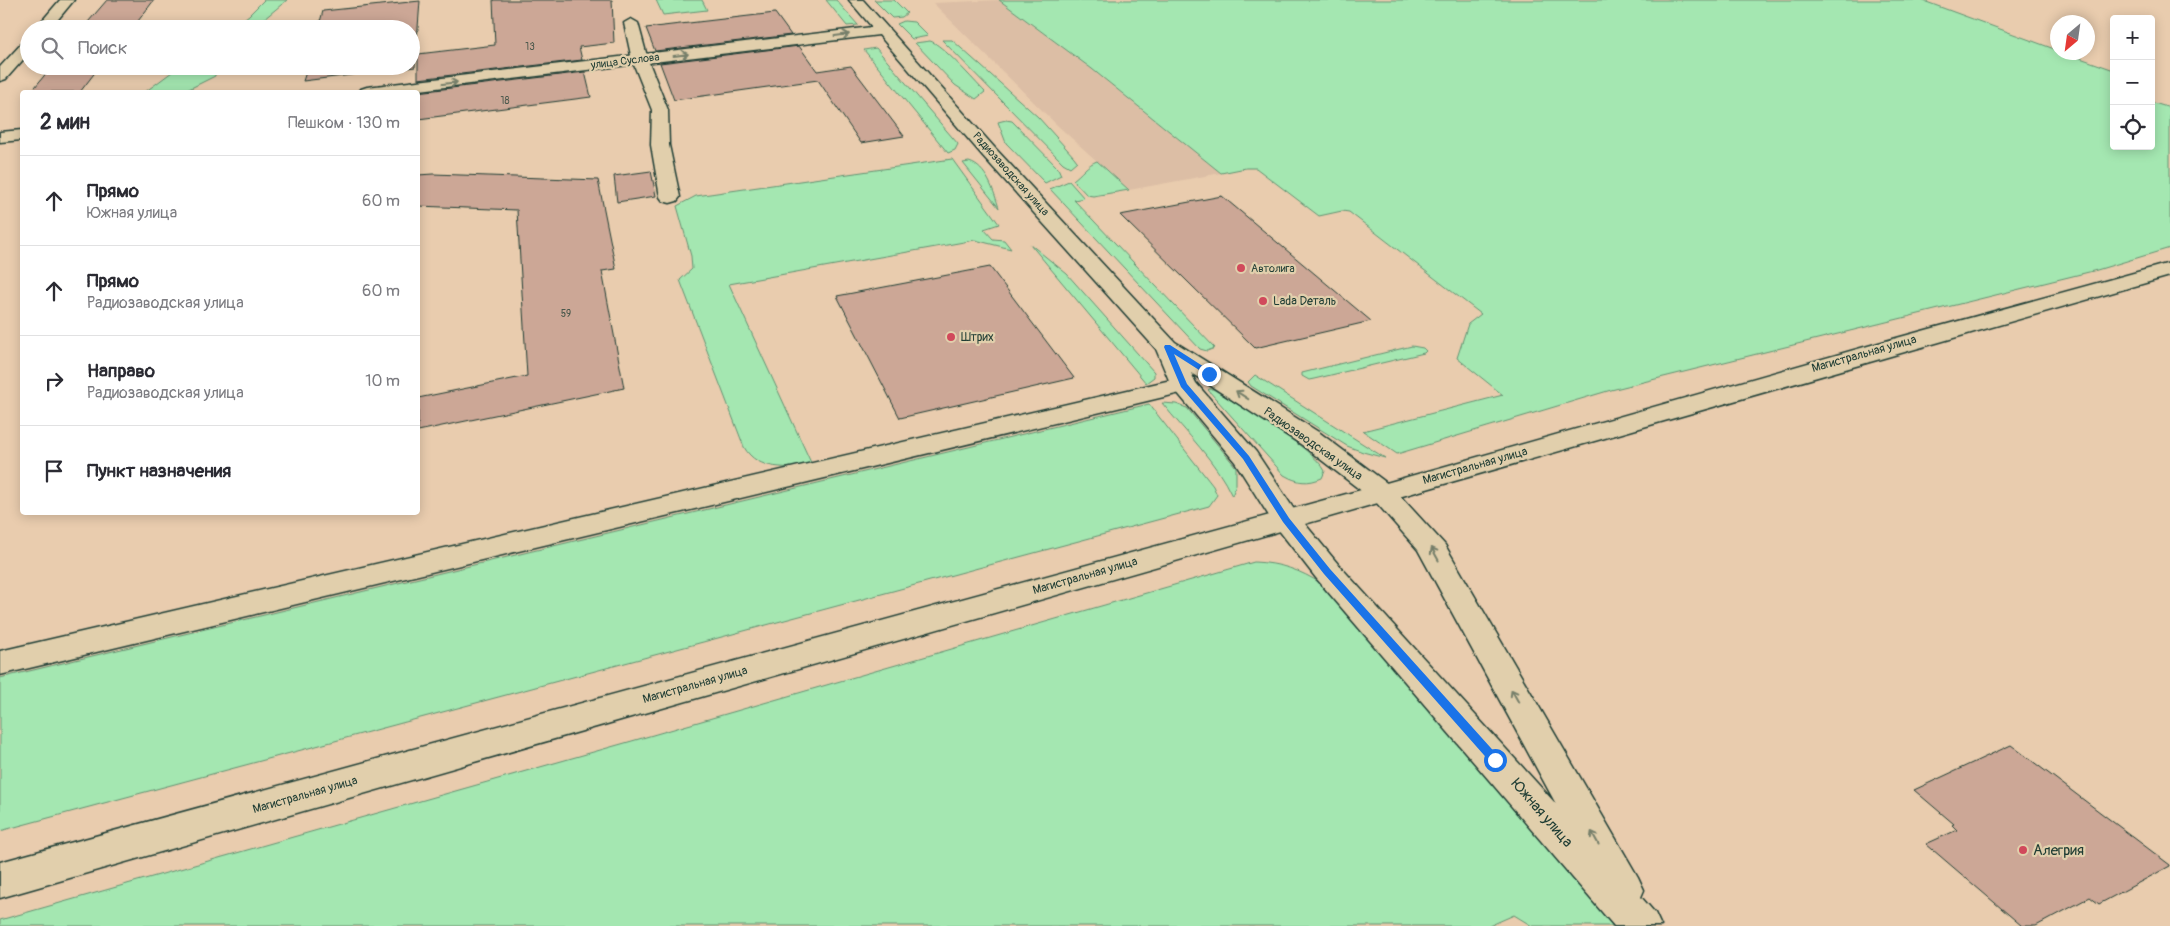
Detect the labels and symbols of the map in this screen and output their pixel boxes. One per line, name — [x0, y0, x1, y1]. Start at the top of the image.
north arrow — [2050, 15, 2095, 60]
one-way arrow — [834, 30, 850, 40]
house number: 13 — [525, 41, 535, 53]
one-way arrow — [673, 49, 689, 59]
street label: улица Суслова — [589, 50, 660, 72]
one-way arrow — [442, 77, 458, 87]
house number: 18 — [501, 95, 509, 107]
street label: Радиозаводская улица — [970, 130, 1052, 218]
marker: Автолига — [1235, 262, 1247, 274]
place label: Автолига — [1251, 262, 1295, 275]
place label: Lada Dеталь — [1273, 294, 1336, 309]
marker: Lada Dеталь — [1257, 295, 1269, 307]
house number: 59 — [561, 308, 571, 320]
place label: Штрих — [961, 330, 994, 345]
marker: Штрих — [945, 331, 957, 343]
street label: Магистральная улица — [1810, 332, 1919, 376]
route end — [1198, 363, 1221, 386]
one-way arrow — [1235, 389, 1249, 399]
street label: Радиозаводская улица — [1261, 404, 1366, 484]
street label: Магистральная улица — [1421, 444, 1530, 488]
one-way arrow — [1430, 548, 1440, 562]
street label: Магистральная улица — [1031, 554, 1140, 598]
street label: Магистральная улица — [641, 663, 750, 707]
one-way arrow — [1510, 689, 1519, 704]
route start — [1484, 749, 1507, 772]
street label: Магистральная улица — [251, 773, 360, 817]
street label: Южная улица — [1507, 775, 1577, 851]
one-way arrow — [1589, 831, 1599, 845]
place label: Алегрия — [2033, 841, 2084, 860]
marker: Алегрия — [2017, 844, 2029, 856]

